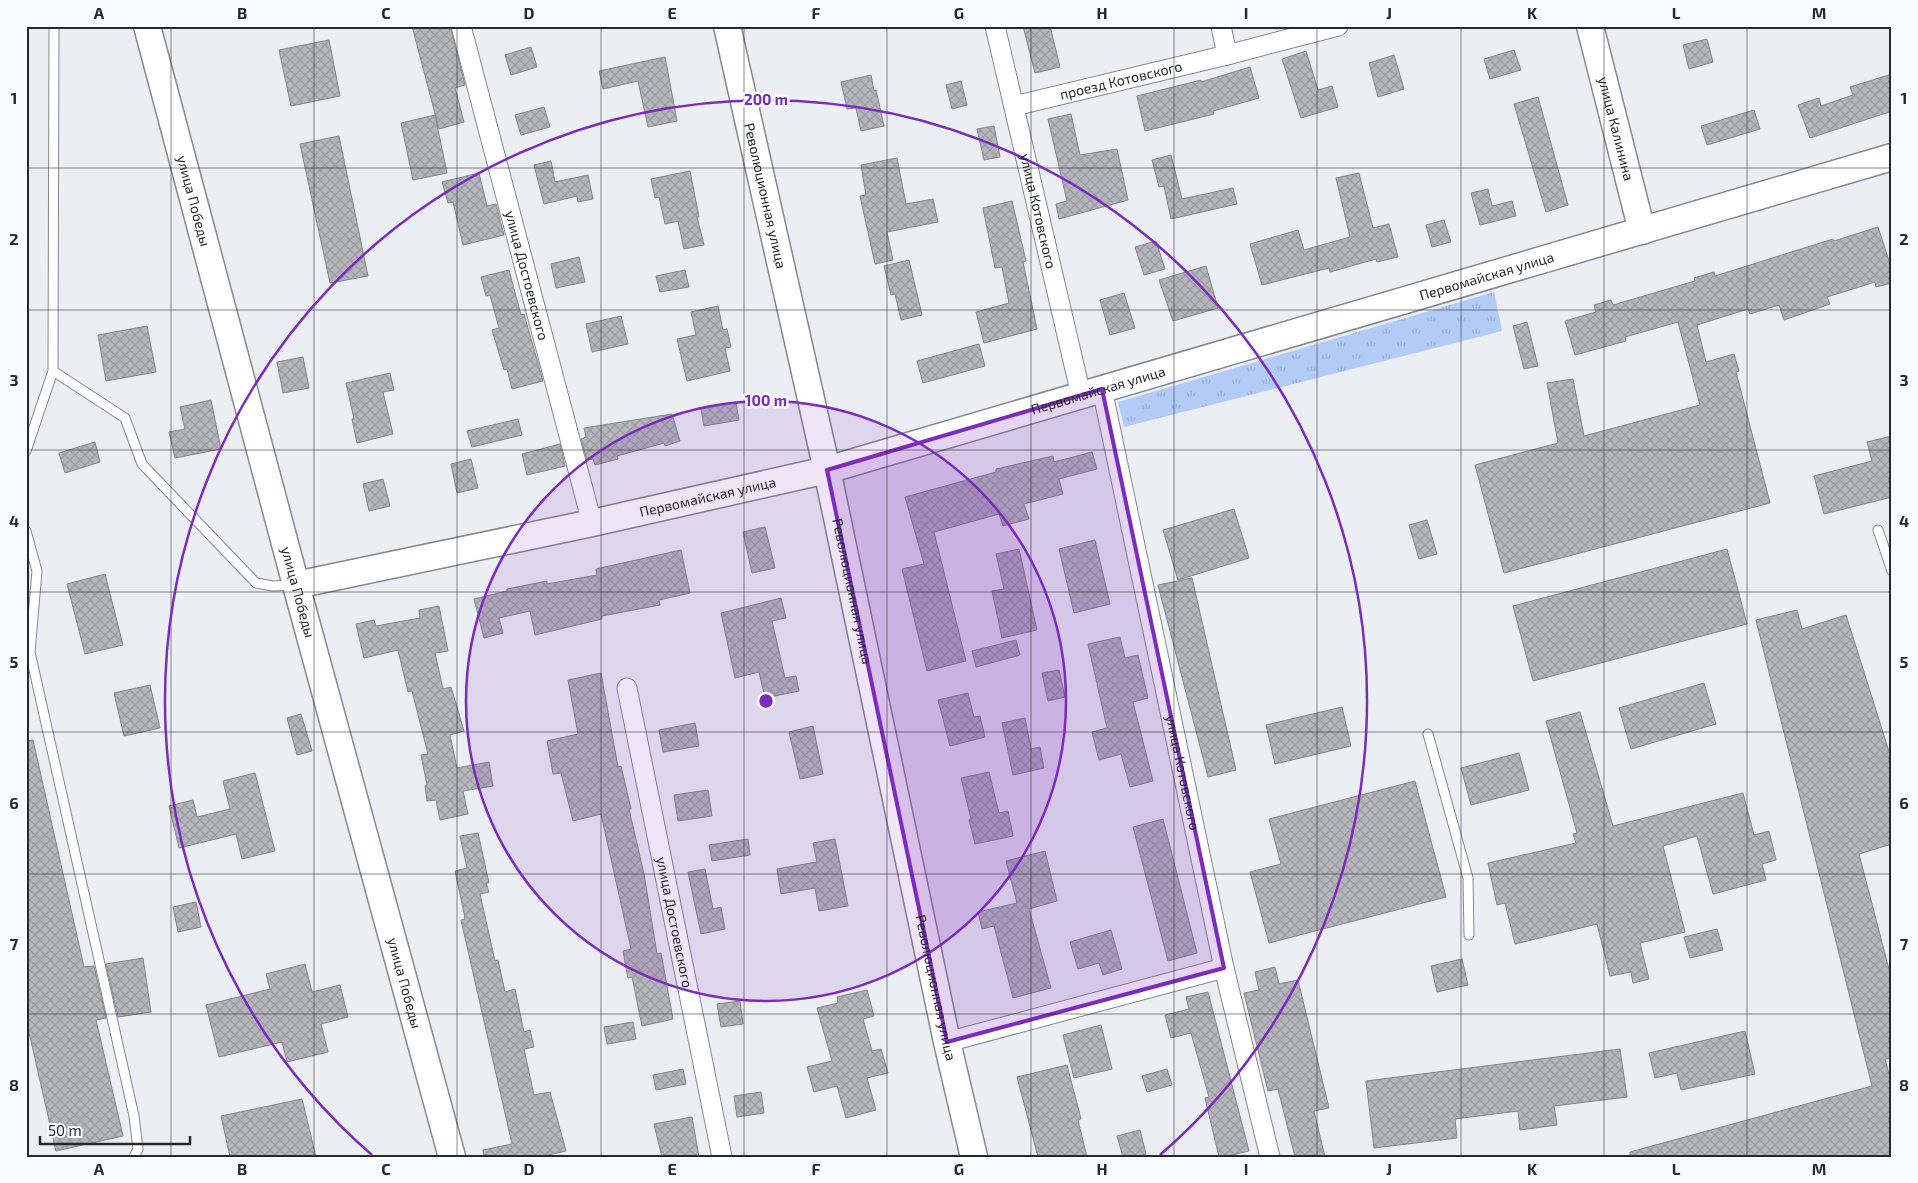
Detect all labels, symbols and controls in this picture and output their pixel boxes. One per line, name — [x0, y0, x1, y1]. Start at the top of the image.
text: A — [94, 3, 105, 22]
text: B — [237, 3, 247, 22]
text: C — [381, 3, 391, 22]
text: D — [524, 3, 535, 22]
text: E — [667, 3, 677, 22]
text: F — [812, 3, 821, 22]
text: G — [954, 3, 964, 22]
text: H — [1096, 3, 1108, 22]
text: I — [1244, 3, 1248, 22]
text: J — [1386, 3, 1392, 22]
text: K — [1527, 3, 1538, 22]
text: L — [1672, 3, 1681, 22]
text: M — [1812, 3, 1826, 22]
street label: проезд Котовского — [1058, 57, 1184, 103]
street label: улица Калинина — [1595, 75, 1638, 182]
text: 1 — [11, 88, 17, 107]
text: 1 — [1901, 88, 1907, 107]
text: 200 m — [744, 90, 788, 108]
street label: Революционная улица — [741, 121, 790, 270]
street label: улица Котовского — [1017, 152, 1060, 270]
street label: улица Победы — [174, 153, 214, 248]
street label: улица Достоевского — [502, 209, 552, 342]
text: 2 — [9, 229, 19, 248]
text: 2 — [1899, 229, 1909, 248]
street label: Первомайская улица — [1417, 248, 1556, 303]
street label: Первомайская улица — [1029, 362, 1167, 418]
text: 3 — [9, 370, 19, 389]
text: 3 — [1899, 370, 1909, 389]
text: 100 m — [745, 391, 787, 409]
street label: Первомайская улица — [638, 473, 777, 520]
text: 4 — [9, 511, 19, 530]
text: 4 — [1899, 511, 1909, 530]
street label: Революционная улица — [829, 517, 877, 666]
street label: улица Победы — [278, 545, 319, 639]
text: 5 — [10, 652, 19, 671]
text: 5 — [1900, 652, 1909, 671]
centre of rings — [757, 692, 775, 710]
street label: улица Котовского — [1163, 713, 1204, 832]
text: 6 — [9, 793, 19, 812]
text: 6 — [1899, 793, 1909, 812]
street label: улица Достоевского — [653, 855, 697, 989]
street label: Революционная улица — [912, 913, 960, 1062]
text: 7 — [10, 934, 19, 953]
text: 7 — [1900, 934, 1909, 953]
street label: улица Победы — [385, 935, 426, 1030]
text: 8 — [9, 1075, 19, 1094]
text: 8 — [1899, 1075, 1909, 1094]
scale bar — [40, 1113, 190, 1145]
text: 50 m — [48, 1121, 82, 1139]
text: A — [94, 1159, 105, 1178]
text: B — [237, 1159, 247, 1178]
text: C — [381, 1159, 391, 1178]
text: D — [524, 1159, 535, 1178]
text: E — [667, 1159, 677, 1178]
text: F — [812, 1159, 821, 1178]
text: G — [954, 1159, 964, 1178]
text: H — [1096, 1159, 1108, 1178]
text: I — [1244, 1159, 1248, 1178]
text: J — [1386, 1159, 1392, 1178]
text: K — [1527, 1159, 1538, 1178]
text: L — [1672, 1159, 1681, 1178]
text: M — [1812, 1159, 1826, 1178]

